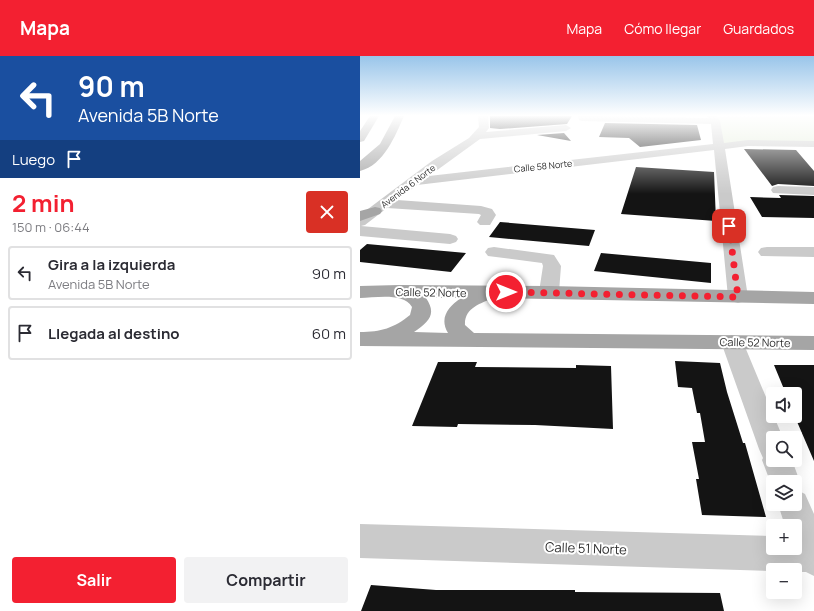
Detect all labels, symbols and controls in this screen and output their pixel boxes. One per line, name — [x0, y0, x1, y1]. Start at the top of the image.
text: Mapa — [20, 15, 70, 41]
text: Mapa — [567, 19, 602, 38]
text: Cómo llegar — [624, 19, 701, 38]
text: Guardados — [723, 19, 794, 38]
text: 90 m — [78, 67, 145, 105]
icon: left — [12, 72, 64, 124]
text: Avenida 5B Norte — [78, 103, 219, 127]
icon: arrive — [63, 148, 85, 170]
text: Luego — [12, 149, 55, 170]
street label: Calle 58 Norte — [513, 156, 573, 176]
street label: Avenida 6 Norte — [378, 161, 438, 211]
text: 2 min — [12, 186, 74, 219]
button: close — [306, 191, 348, 233]
pin — [712, 209, 746, 243]
icon: arrive — [718, 215, 740, 237]
text: 150 m · 06:44 — [12, 218, 90, 236]
text: Gira a la izquierda — [48, 254, 175, 275]
icon: left — [14, 262, 36, 284]
text: 90 m — [312, 263, 346, 284]
position arrow — [485, 271, 527, 313]
text: Avenida 5B Norte — [48, 275, 150, 293]
street label: Calle 52 Norte — [395, 284, 467, 300]
icon: arrive — [14, 322, 36, 344]
text: Llegada al destino — [48, 323, 180, 344]
text: 60 m — [312, 323, 346, 344]
street label: Calle 52 Norte — [719, 334, 791, 350]
map controls — [766, 387, 802, 599]
button: sound — [766, 387, 802, 423]
button: search — [766, 431, 802, 467]
button: layers — [766, 475, 802, 511]
button: + — [766, 519, 802, 555]
street label: Calle 51 Norte — [545, 538, 628, 558]
button: Salir — [12, 557, 176, 603]
button: Compartir — [184, 557, 348, 603]
button: − — [766, 563, 802, 599]

